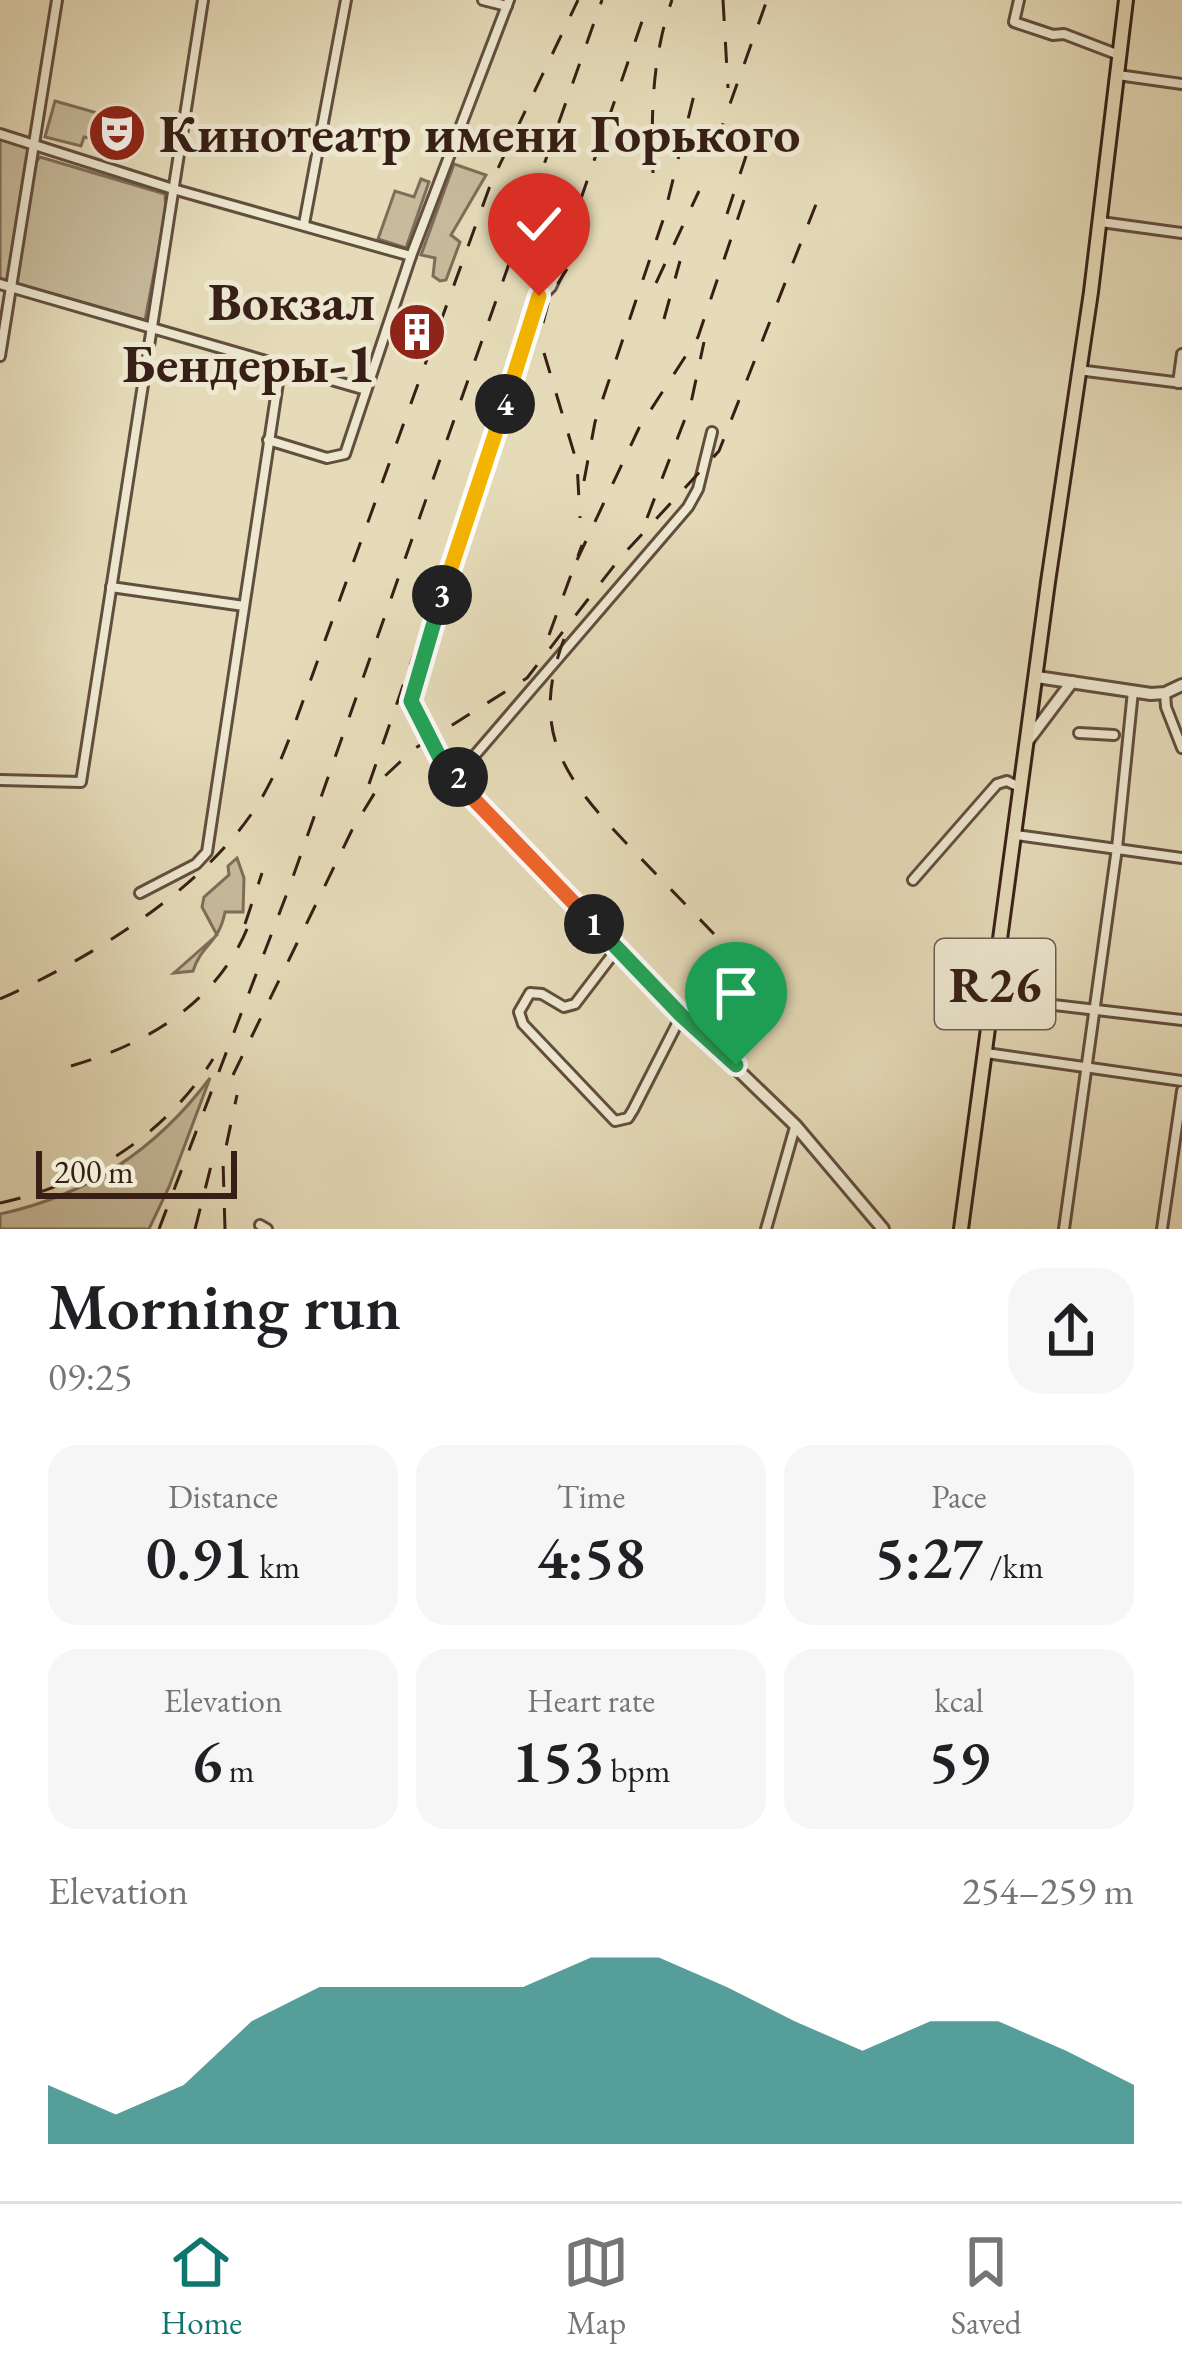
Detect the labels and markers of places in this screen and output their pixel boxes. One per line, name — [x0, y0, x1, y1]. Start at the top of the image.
place label: Кинотеатр имени Горького — [159, 98, 800, 168]
theatre icon: Кинотеатр имени Горького — [86, 102, 148, 164]
pin — [488, 173, 590, 296]
place label: Вокзал Бендеры-1 — [122, 266, 375, 398]
building icon: Вокзал Бендеры-1 — [386, 301, 448, 363]
pin: 4 — [475, 374, 535, 434]
pin: 3 — [412, 565, 472, 625]
pin: 2 — [428, 747, 488, 807]
pin: 1 — [564, 894, 624, 954]
pin — [685, 942, 787, 1065]

